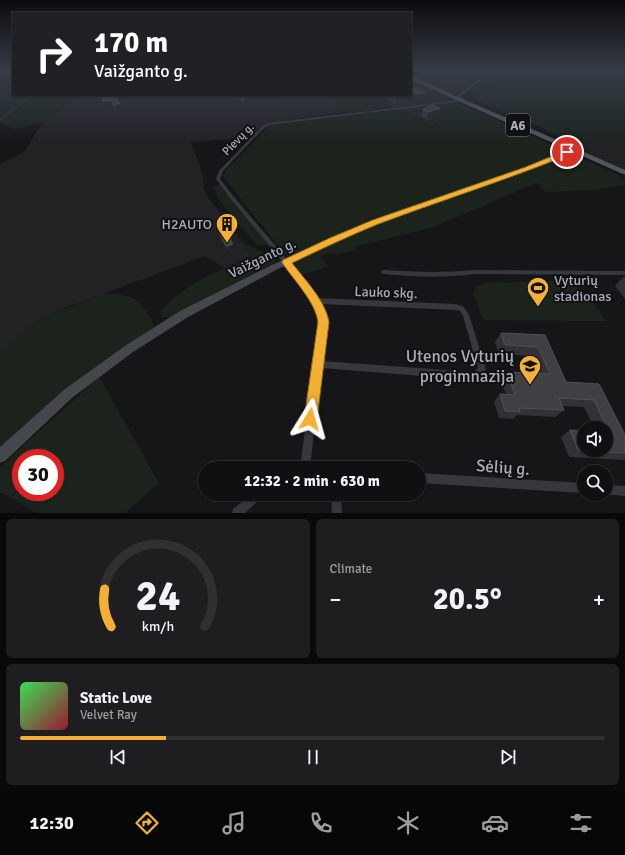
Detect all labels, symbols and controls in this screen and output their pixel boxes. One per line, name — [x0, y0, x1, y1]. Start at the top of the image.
text: 170 m — [94, 26, 168, 60]
icon: right — [28, 28, 80, 80]
text: Vaižganto g. — [94, 60, 188, 82]
road number: A6 — [506, 114, 530, 136]
street label: Pievų g. — [219, 120, 258, 159]
pin — [550, 135, 584, 169]
icon: arrive — [556, 141, 578, 163]
building icon: H2AUTO — [214, 211, 240, 244]
place label: H2AUTO — [162, 216, 212, 233]
street label: Vaižganto g. — [226, 235, 299, 282]
place label: Vyturių stadionas — [554, 272, 611, 305]
sports icon: Vyturių stadionas — [525, 275, 551, 308]
street label: Lauko skg. — [354, 283, 418, 302]
place label: Utenos Vyturių progimnazija — [406, 346, 514, 387]
school or university icon: Utenos Vyturių progimnazija — [517, 353, 543, 386]
position arrow — [289, 398, 331, 440]
map controls — [577, 421, 613, 501]
button: sound — [577, 421, 613, 457]
speed limit sign: 30 — [12, 449, 64, 501]
street label: Sėlių g. — [475, 455, 531, 480]
button: search — [577, 465, 613, 501]
text: 12:32 · 2 min · 630 m — [244, 472, 380, 490]
text: Climate — [330, 561, 372, 577]
text: 24 — [135, 570, 180, 621]
text: 20.5° — [433, 581, 502, 618]
text: − — [330, 586, 341, 613]
text: + — [593, 586, 605, 613]
text: km/h — [142, 617, 174, 634]
text: Static Love — [80, 689, 152, 707]
text: Velvet Ray — [80, 707, 137, 723]
icon: previous — [107, 746, 129, 768]
icon: pause — [302, 746, 324, 768]
icon: next — [497, 746, 519, 768]
icon: directions — [133, 809, 161, 837]
icon: music — [220, 809, 248, 837]
icon: phone — [307, 809, 335, 837]
icon: climate — [394, 809, 422, 837]
icon: car — [481, 809, 509, 837]
icon: filters — [567, 809, 595, 837]
text: 12:30 — [29, 812, 74, 834]

